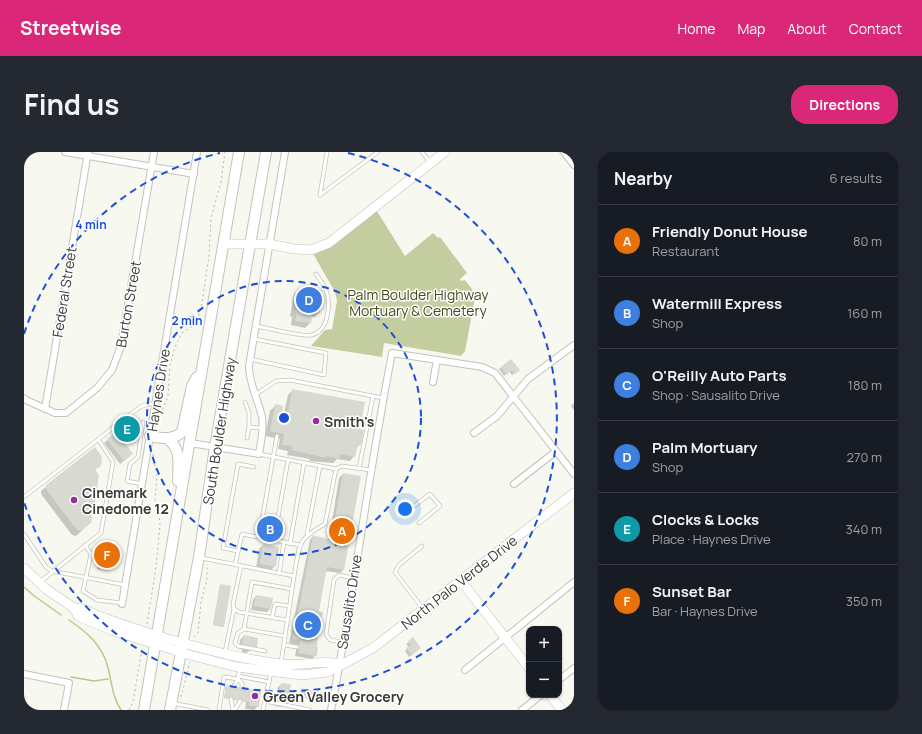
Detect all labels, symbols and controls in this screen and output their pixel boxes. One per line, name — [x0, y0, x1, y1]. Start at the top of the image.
text: Streetwise — [20, 15, 122, 41]
text: Home — [678, 19, 715, 38]
text: Map — [737, 19, 765, 38]
text: About — [787, 19, 827, 38]
text: Contact — [849, 19, 902, 38]
text: Find us — [24, 85, 119, 123]
button: Directions — [791, 85, 898, 124]
text: Nearby — [614, 167, 672, 190]
text: 6 results — [830, 169, 882, 187]
text: 4 min — [75, 216, 107, 233]
text: Friendly Donut House — [652, 221, 808, 242]
text: A — [623, 232, 631, 250]
text: 80 m — [853, 232, 882, 250]
text: Restaurant — [652, 242, 719, 260]
street label: Federal Street — [47, 245, 81, 339]
street label: Burton Street — [111, 259, 145, 349]
pin: D — [296, 285, 322, 315]
park label: Palm Boulder Highway Mortuary & Cemetery — [347, 285, 489, 320]
text: Watermill Express — [652, 293, 782, 314]
text: B — [623, 304, 631, 322]
text: 160 m — [847, 304, 882, 322]
text: 2 min — [171, 312, 203, 329]
text: Shop — [652, 314, 683, 332]
street label: Haynes Drive — [142, 347, 174, 433]
street label: South Boulder Highway — [198, 355, 240, 506]
text: O'Reilly Auto Parts — [652, 365, 787, 386]
text: C — [622, 376, 632, 394]
text: 180 m — [848, 376, 882, 394]
text: Shop · Sausalito Drive — [652, 386, 780, 404]
centre of rings — [277, 411, 291, 425]
place label: Smith's — [324, 412, 375, 431]
pin: E — [114, 414, 140, 444]
marker: Smith's — [311, 416, 321, 426]
text: Palm Mortuary — [652, 437, 757, 458]
text: D — [622, 448, 632, 466]
text: 270 m — [847, 448, 882, 466]
text: Shop — [652, 458, 683, 476]
place label: Cinemark Cinedome 12 — [82, 483, 169, 518]
marker: Cinemark Cinedome 12 — [69, 495, 79, 505]
your location — [395, 499, 415, 519]
text: Clocks & Locks — [652, 509, 759, 530]
pin: B — [257, 514, 283, 544]
pin: A — [329, 516, 355, 546]
text: E — [623, 520, 631, 538]
text: 340 m — [846, 520, 882, 538]
text: Place · Haynes Drive — [652, 530, 771, 548]
street label: North Palo Verde Drive — [397, 531, 521, 633]
pin: F — [94, 540, 120, 570]
street label: Sausalito Drive — [332, 553, 366, 651]
text: Sunset Bar — [652, 581, 731, 602]
text: F — [624, 592, 630, 610]
text: 350 m — [846, 592, 882, 610]
text: Bar · Haynes Drive — [652, 602, 758, 620]
pin: C — [295, 610, 321, 640]
map controls — [526, 626, 562, 698]
button: + — [526, 626, 562, 662]
button: − — [526, 662, 562, 698]
place label: Green Valley Grocery — [263, 687, 404, 706]
marker: Green Valley Grocery — [250, 691, 260, 701]

